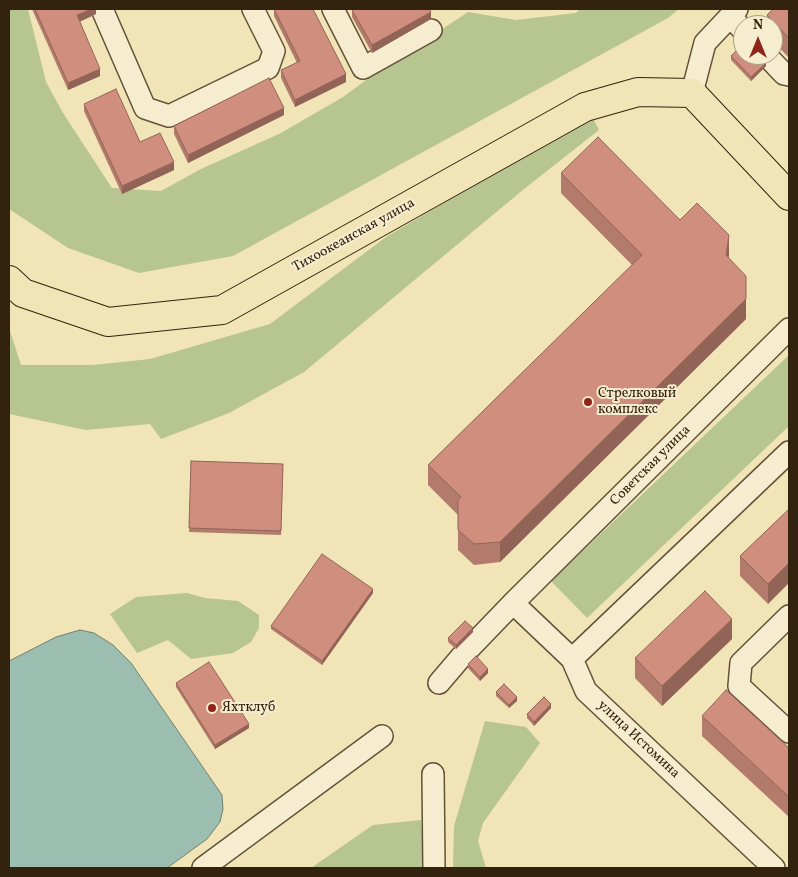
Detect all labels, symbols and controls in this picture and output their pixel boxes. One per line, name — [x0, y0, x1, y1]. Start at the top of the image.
north arrow — [733, 15, 783, 65]
text: N — [753, 16, 763, 35]
street label: Тихоокеанская улица — [290, 195, 418, 277]
place label: Стрелковый комплекс — [598, 386, 676, 418]
marker: Стрелковый комплекс — [582, 396, 594, 408]
street label: Советская улица — [607, 422, 695, 510]
street label: улица Истомина — [593, 698, 683, 782]
place label: Яхтклуб — [222, 700, 275, 716]
marker: Яхтклуб — [206, 702, 218, 714]

